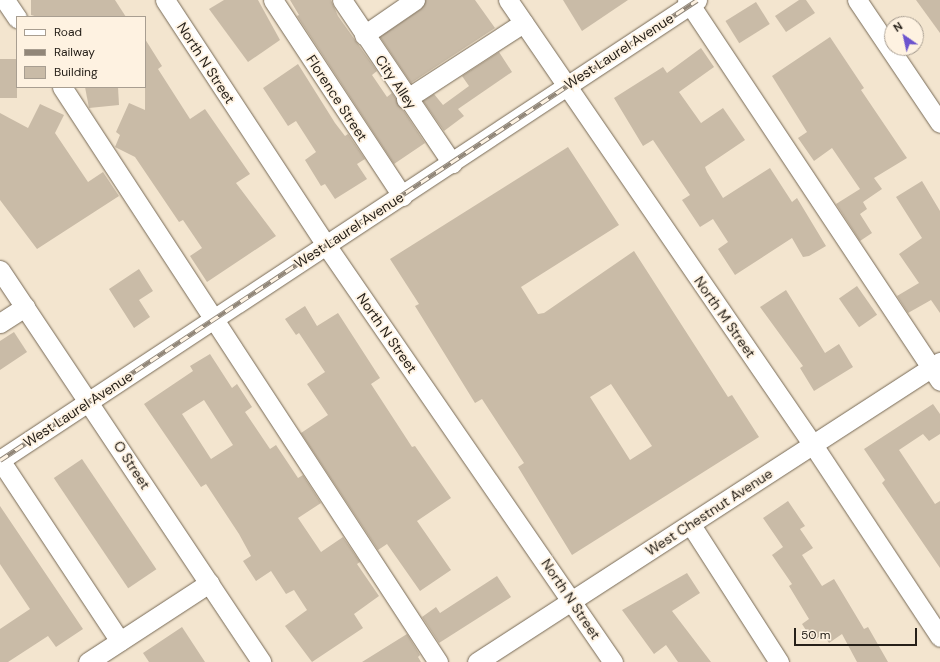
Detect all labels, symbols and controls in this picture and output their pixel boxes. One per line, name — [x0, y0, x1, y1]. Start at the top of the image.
street label: West Laurel Avenue — [561, 9, 677, 93]
legend — [16, 16, 146, 88]
north arrow — [884, 16, 924, 56]
street label: North N Street — [173, 19, 239, 107]
text: N — [891, 19, 905, 35]
text: Road — [54, 24, 82, 40]
text: Railway — [54, 44, 95, 60]
street label: Florence Street — [303, 52, 371, 144]
street label: City Alley — [372, 52, 420, 112]
text: Building — [54, 64, 98, 80]
street label: West Laurel Avenue — [291, 188, 407, 272]
street label: North M Street — [691, 273, 759, 361]
street label: North N Street — [353, 290, 421, 376]
street label: West Laurel Avenue — [20, 367, 136, 451]
street label: O Street — [110, 438, 154, 492]
street label: West Chestnut Avenue — [642, 465, 776, 559]
street label: North N Street — [538, 556, 604, 642]
scale bar — [796, 620, 919, 646]
text: 50 m — [801, 627, 830, 643]

